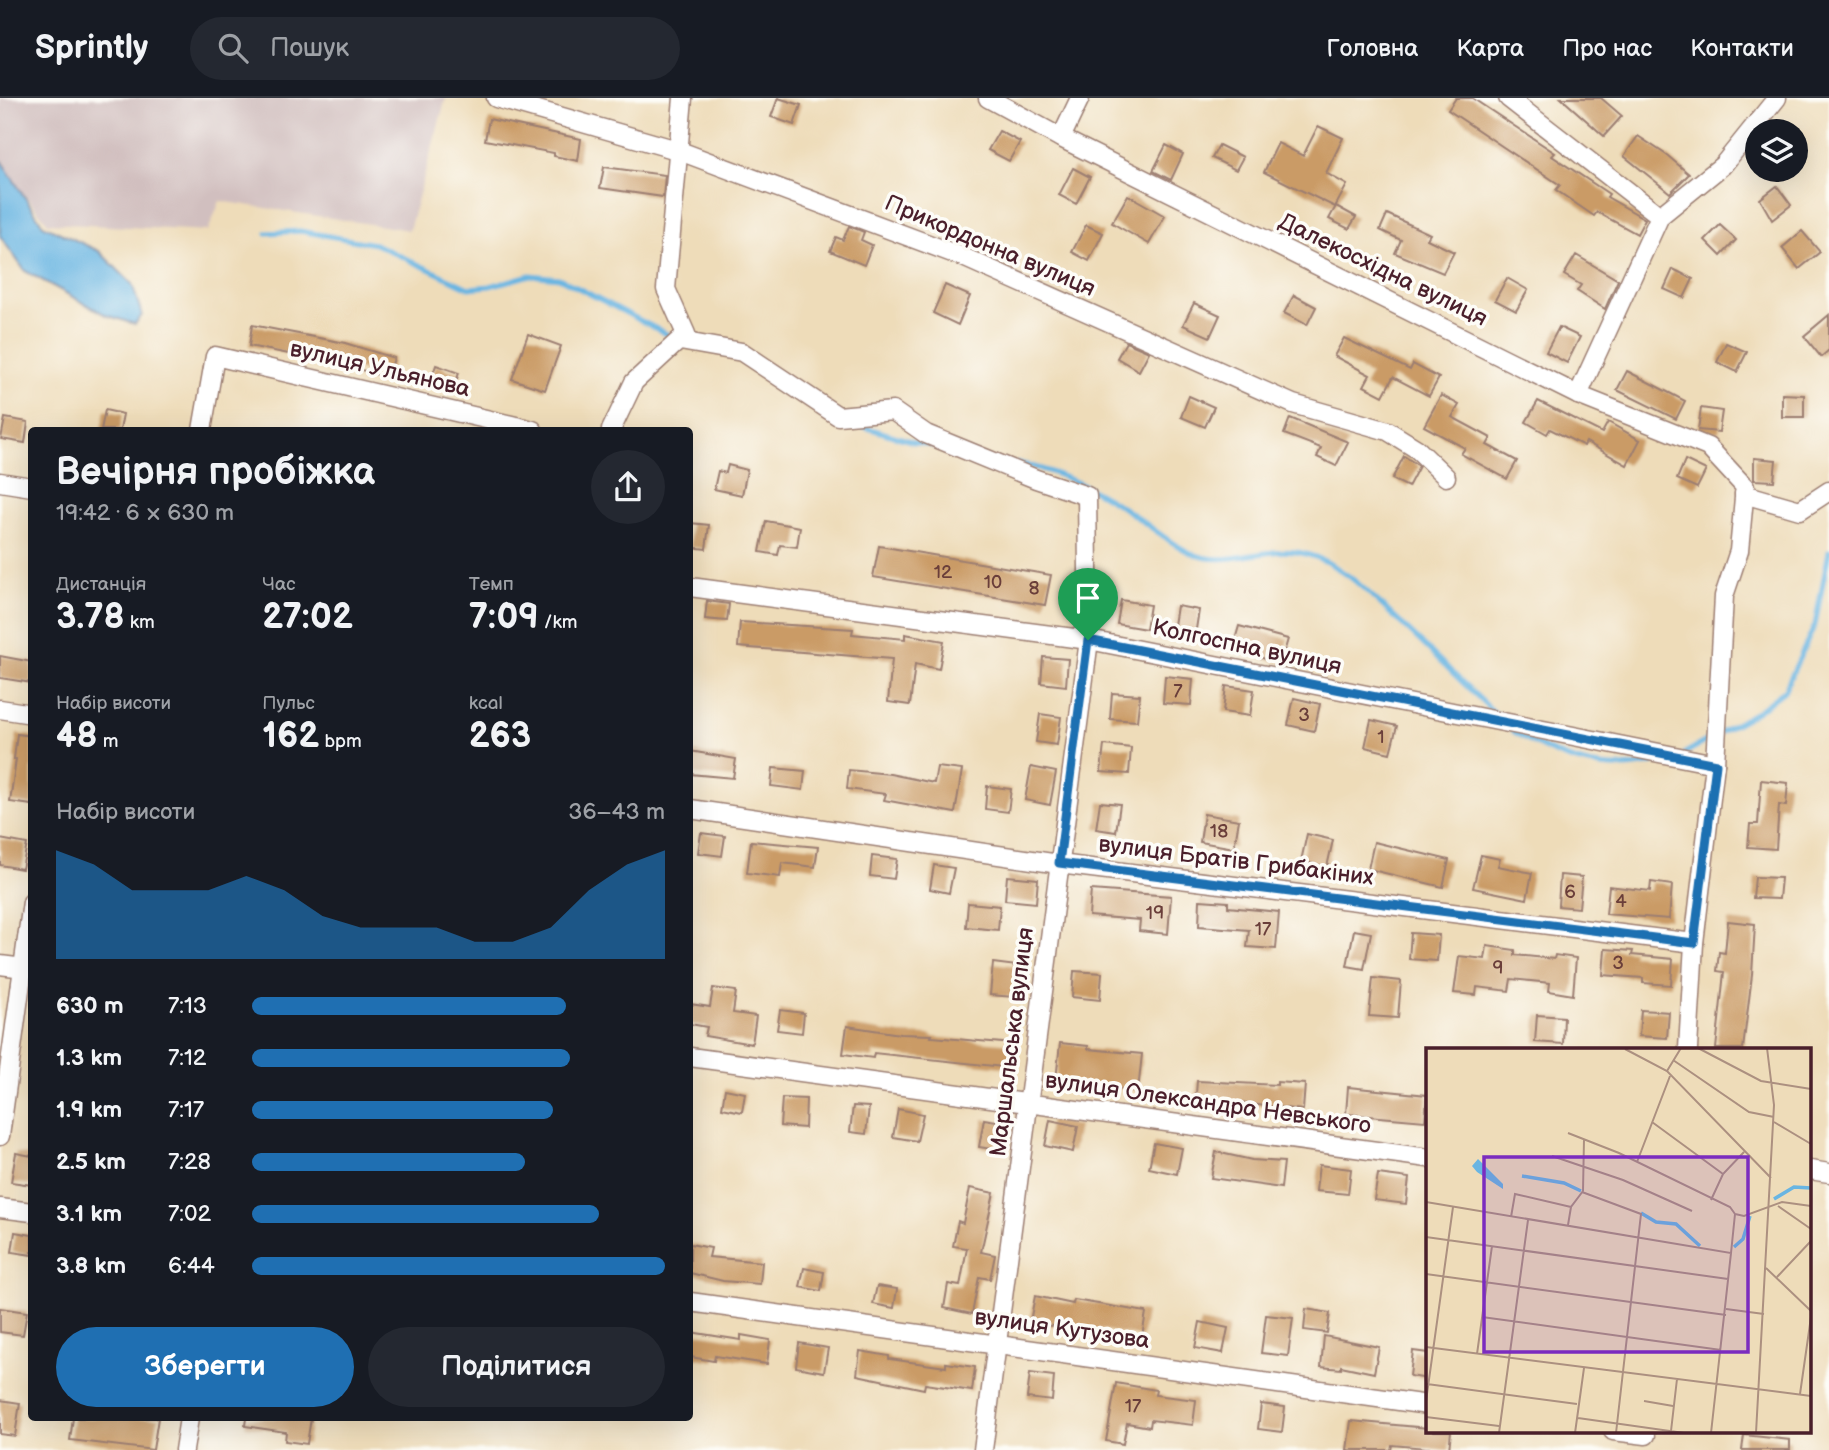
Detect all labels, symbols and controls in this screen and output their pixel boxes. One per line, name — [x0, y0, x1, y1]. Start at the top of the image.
search box — [190, 17, 680, 80]
text: Sprintly — [35, 28, 148, 68]
icon: search — [214, 29, 252, 67]
text: Пошук — [270, 33, 349, 64]
text: Головна — [1327, 34, 1419, 63]
text: Карта — [1457, 34, 1524, 63]
text: Про нас — [1562, 34, 1652, 63]
text: Контакти — [1690, 34, 1794, 63]
map controls — [1745, 119, 1808, 182]
button: layers — [1745, 119, 1808, 182]
street label: Прикордонна вулиця — [881, 189, 1099, 303]
street label: Далекосхідна вулиця — [1274, 207, 1492, 333]
street label: вулиця Ульянова — [287, 335, 473, 403]
text: Вечірня пробіжка — [56, 450, 375, 495]
button: share — [591, 450, 665, 524]
text: 19:42 · 6 × 630 m — [56, 499, 234, 527]
house number: 12 — [934, 561, 953, 584]
pin — [1058, 568, 1118, 640]
house number: 10 — [984, 571, 1002, 594]
text: Дистанція — [56, 573, 146, 596]
text: Час — [262, 573, 296, 596]
text: Темп — [469, 573, 514, 596]
house number: 8 — [1028, 577, 1040, 600]
icon: arrive — [1069, 579, 1107, 617]
text: 3.78 — [56, 596, 125, 639]
text: 27:02 — [262, 596, 353, 639]
text: 7:09 — [469, 596, 539, 639]
text: km — [125, 611, 155, 634]
text: /km — [539, 611, 577, 634]
street label: Колгоспна вулиця — [1150, 613, 1344, 681]
house number: 7 — [1173, 680, 1183, 703]
text: Набір висоти — [56, 692, 171, 715]
text: Пульс — [262, 692, 315, 715]
text: kcal — [469, 692, 503, 715]
house number: 3 — [1298, 704, 1310, 727]
text: 48 — [56, 715, 98, 758]
text: 162 — [262, 715, 319, 758]
text: 263 — [469, 715, 531, 758]
house number: 1 — [1377, 726, 1385, 749]
text: m — [98, 730, 119, 753]
text: bpm — [319, 730, 362, 753]
text: Набір висоти — [56, 798, 195, 826]
text: 36–43 m — [568, 798, 665, 826]
house number: 18 — [1210, 820, 1228, 843]
street label: вулиця Братів Грибакіних — [1097, 830, 1375, 892]
house number: 6 — [1564, 881, 1576, 904]
house number: 4 — [1615, 890, 1627, 913]
house number: 19 — [1146, 902, 1164, 925]
house number: 17 — [1255, 918, 1272, 941]
street label: Маршальська вулиця — [984, 926, 1040, 1158]
house number: 3 — [1612, 952, 1624, 975]
house number: 9 — [1493, 957, 1503, 980]
text: 630 m — [56, 992, 124, 1020]
text: 7:13 — [168, 992, 207, 1020]
text: 1.3 km — [56, 1044, 122, 1072]
text: 7:12 — [168, 1044, 206, 1072]
inset map — [1426, 1048, 1812, 1432]
street label: вулиця Олександра Невського — [1043, 1066, 1373, 1140]
text: 1.9 km — [56, 1096, 122, 1124]
text: 7:17 — [168, 1096, 204, 1124]
text: 2.5 km — [56, 1148, 126, 1176]
text: 7:28 — [168, 1148, 211, 1176]
text: 3.1 km — [56, 1200, 122, 1228]
text: 7:02 — [168, 1200, 211, 1228]
text: 3.8 km — [56, 1252, 126, 1280]
text: 6:44 — [168, 1252, 215, 1280]
street label: вулиця Кутузова — [973, 1303, 1152, 1355]
button: Зберегти — [56, 1327, 354, 1407]
button: Поділитися — [368, 1327, 665, 1407]
house number: 17 — [1125, 1395, 1142, 1418]

